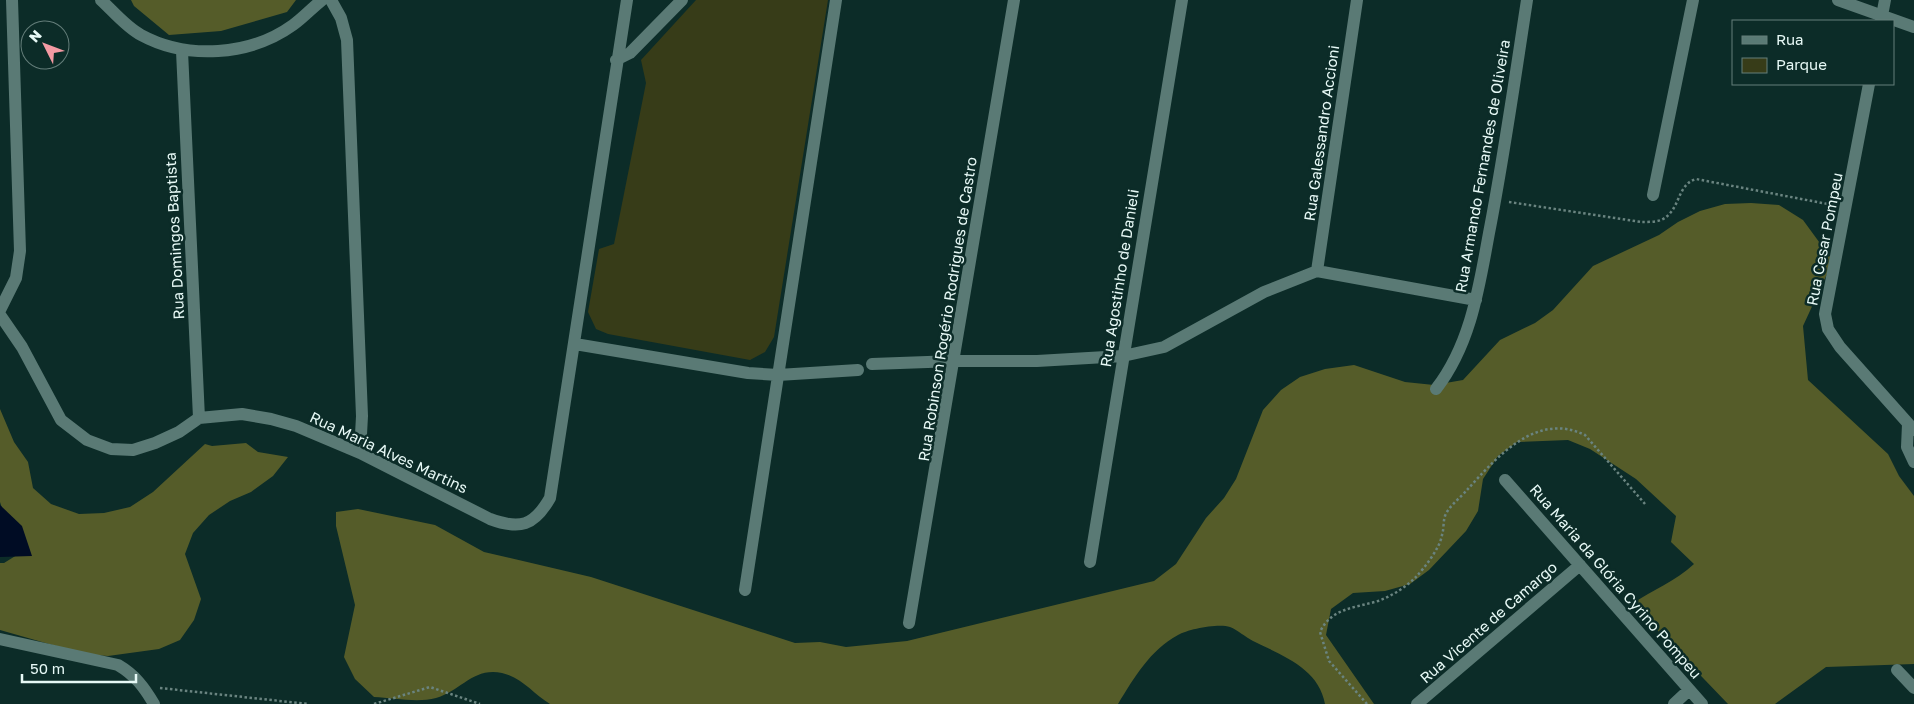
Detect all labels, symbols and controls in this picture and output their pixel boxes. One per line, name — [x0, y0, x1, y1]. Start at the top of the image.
north arrow — [20, 20, 70, 70]
legend — [1732, 20, 1894, 85]
text: N — [25, 26, 45, 46]
text: Rua — [1776, 30, 1803, 48]
street label: Rua Armando Fernandes de Oliveira — [1451, 38, 1513, 294]
street label: Rua Galessandro Accioni — [1300, 44, 1342, 222]
text: Parque — [1776, 55, 1827, 73]
street label: Rua Domingos Baptista — [161, 152, 187, 320]
street label: Rua Robinson Rogério Rodrigues de Castro — [914, 155, 980, 463]
street label: Rua Cesar Pompeu — [1802, 171, 1846, 307]
street label: Rua Agostinho de Danieli — [1096, 188, 1142, 368]
street label: Rua Maria Alves Martins — [307, 407, 471, 497]
street label: Rua Maria da Glória Cyrino Pompeu — [1527, 480, 1705, 682]
street label: Rua Vicente de Camargo — [1416, 558, 1560, 686]
scale bar — [22, 652, 136, 684]
text: 50 m — [30, 659, 65, 677]

